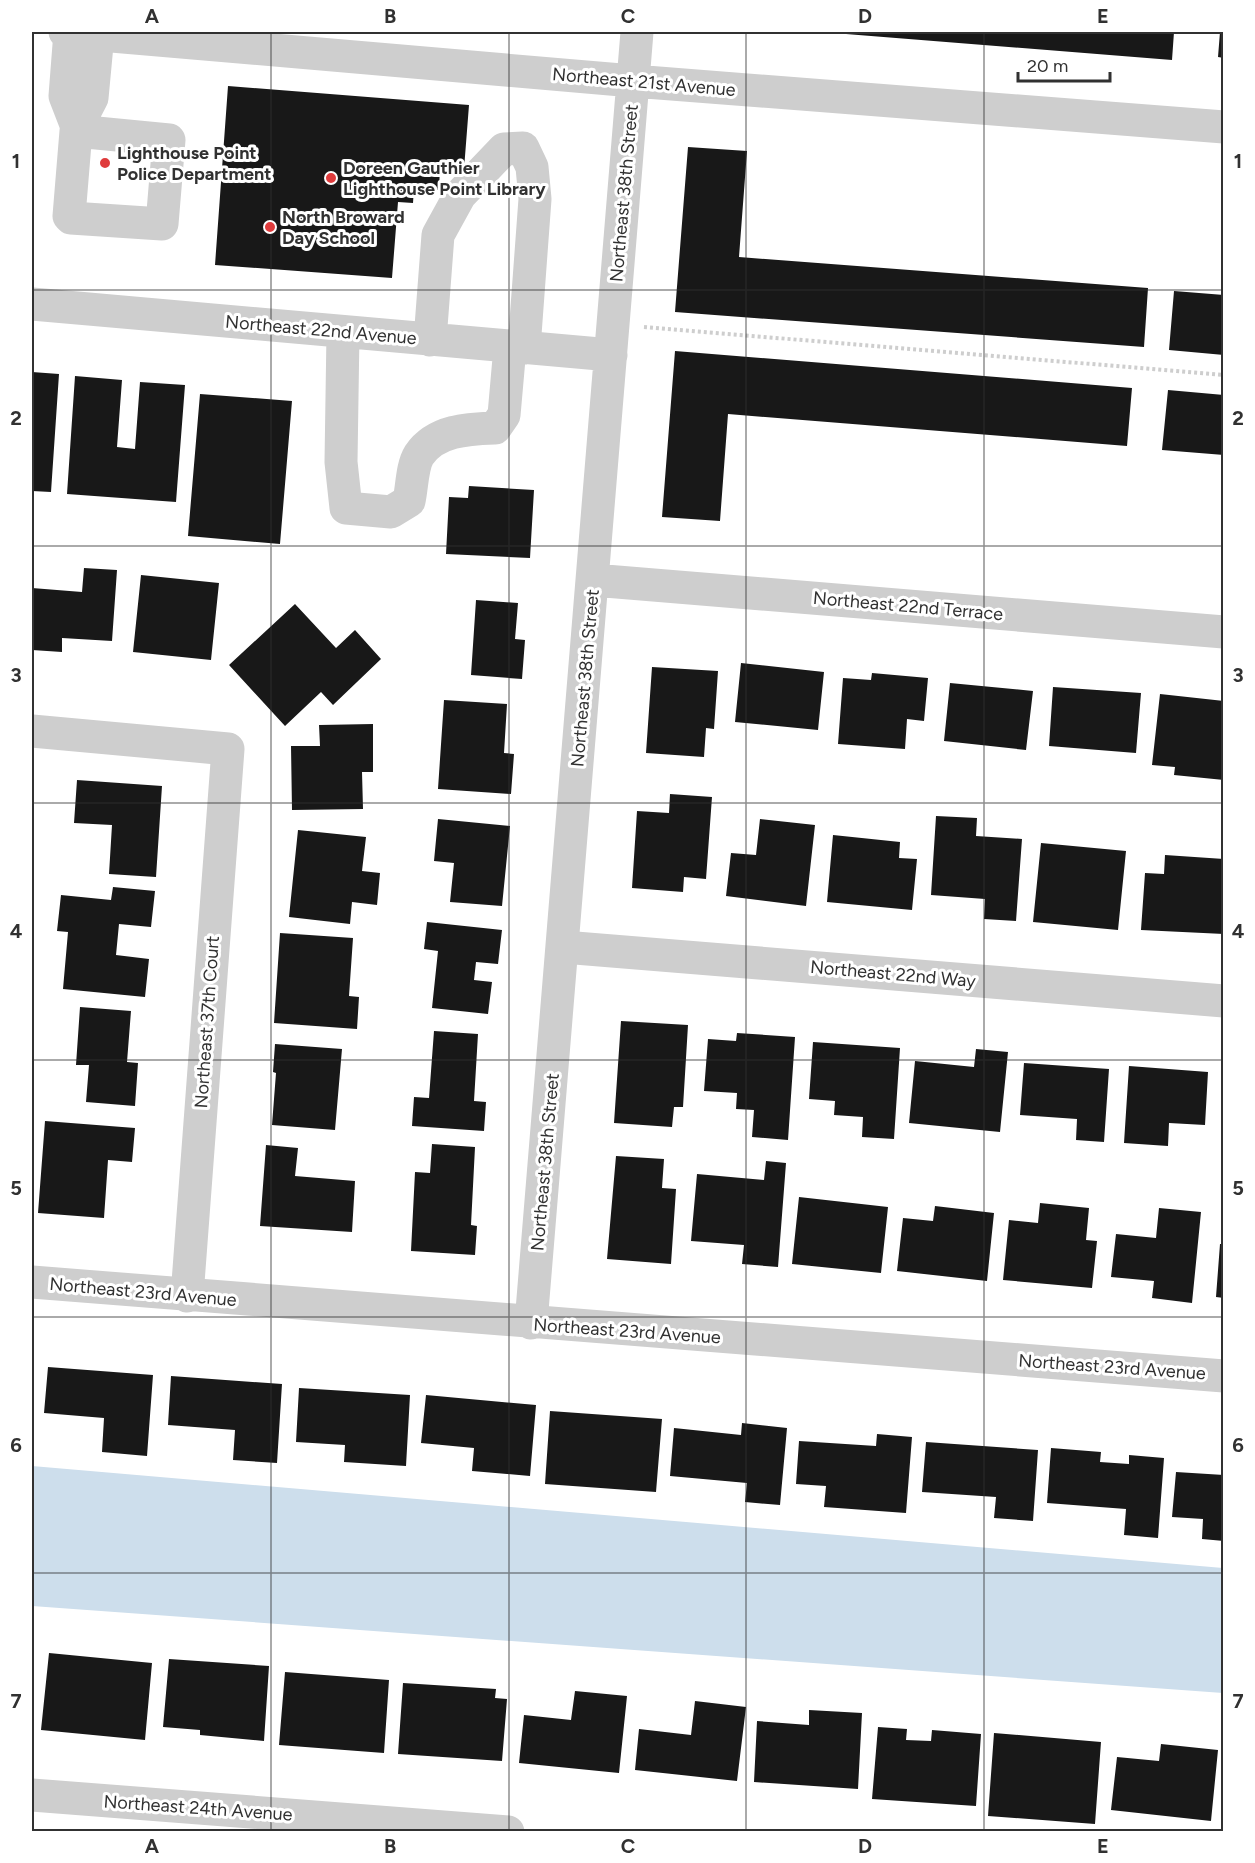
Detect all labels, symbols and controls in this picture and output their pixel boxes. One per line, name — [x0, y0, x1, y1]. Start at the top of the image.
text: A — [145, 4, 160, 28]
text: B — [384, 4, 396, 28]
text: C — [621, 4, 635, 28]
text: D — [858, 4, 872, 28]
text: E — [1097, 4, 1109, 28]
scale bar — [1018, 45, 1110, 83]
text: 20 m — [1027, 55, 1068, 77]
street label: Northeast 21st Avenue — [551, 63, 737, 101]
street label: Northeast 38th Street — [605, 103, 643, 283]
place label: Lighthouse Point Police Department — [117, 142, 272, 185]
text: 1 — [12, 149, 20, 173]
text: 1 — [1234, 149, 1242, 173]
marker: Lighthouse Point Police Department — [98, 156, 112, 170]
place label: Doreen Gauthier Lighthouse Point Library — [343, 157, 546, 200]
marker: Doreen Gauthier Lighthouse Point Library — [324, 171, 338, 185]
place label: North Broward Day School — [282, 206, 405, 249]
marker: North Broward Day School — [263, 220, 277, 234]
street label: Northeast 22nd Avenue — [224, 311, 418, 349]
text: 2 — [10, 406, 22, 430]
text: 2 — [1232, 406, 1244, 430]
street label: Northeast 22nd Terrace — [812, 587, 1004, 625]
street label: Northeast 38th Street — [566, 588, 604, 768]
text: 3 — [10, 663, 22, 687]
text: 3 — [1232, 663, 1244, 687]
text: 4 — [10, 919, 23, 943]
text: 4 — [1232, 919, 1245, 943]
street label: Northeast 37th Court — [190, 935, 224, 1109]
street label: Northeast 22nd Way — [809, 956, 977, 992]
street label: Northeast 38th Street — [526, 1072, 564, 1252]
text: 5 — [10, 1176, 22, 1200]
text: 5 — [1232, 1176, 1244, 1200]
street label: Northeast 23rd Avenue — [49, 1273, 238, 1311]
street label: Northeast 23rd Avenue — [533, 1313, 722, 1349]
street label: Northeast 23rd Avenue — [1018, 1349, 1207, 1385]
text: 6 — [10, 1433, 22, 1457]
text: 6 — [1232, 1433, 1244, 1457]
text: 7 — [10, 1689, 22, 1713]
text: 7 — [1232, 1689, 1244, 1713]
street label: Northeast 24th Avenue — [103, 1790, 293, 1826]
text: A — [145, 1834, 160, 1858]
text: B — [384, 1834, 396, 1858]
text: C — [621, 1834, 635, 1858]
text: D — [858, 1834, 872, 1858]
text: E — [1097, 1834, 1109, 1858]

